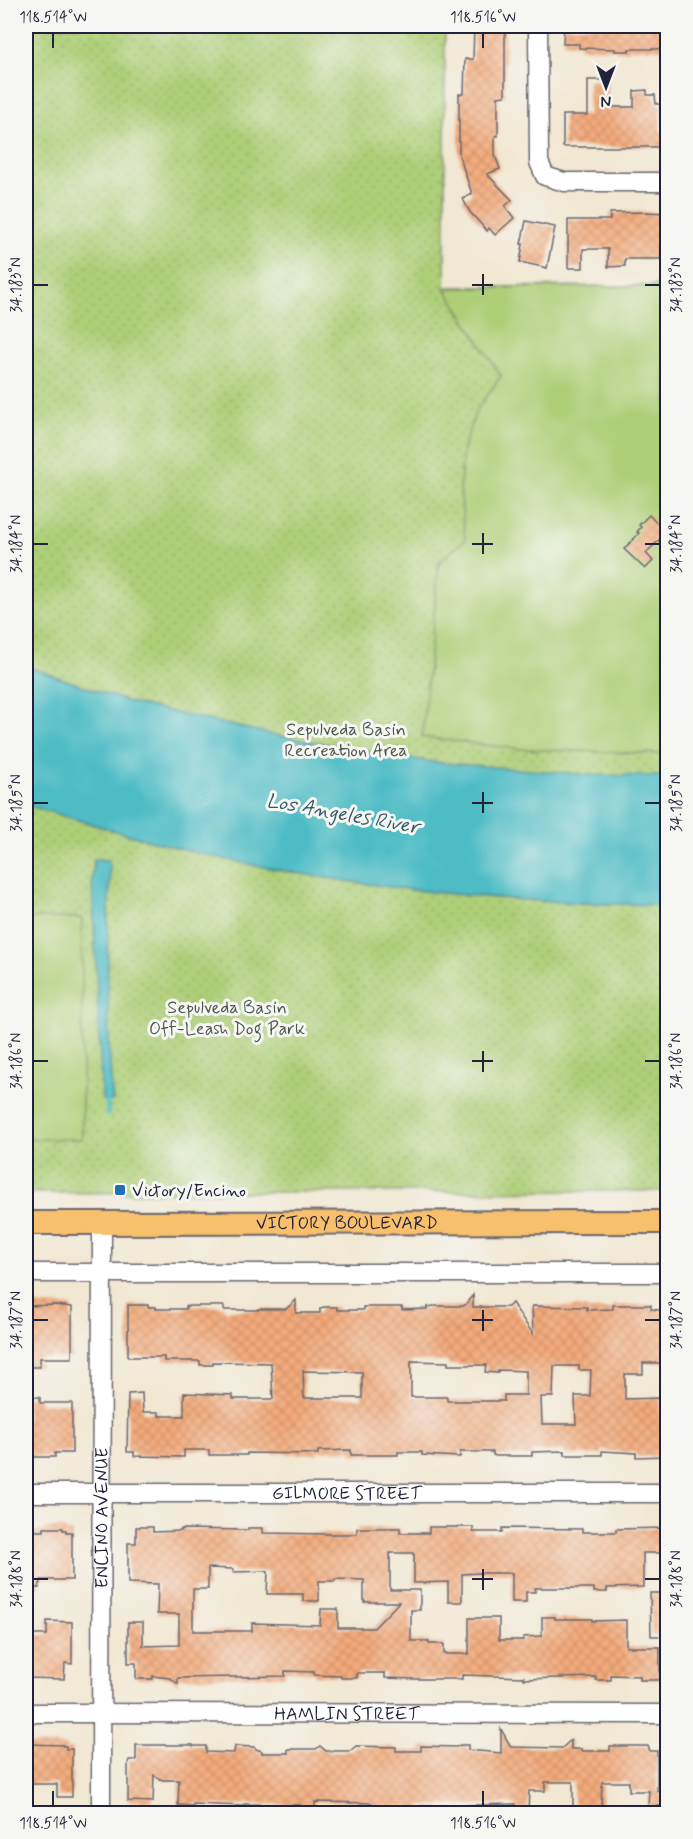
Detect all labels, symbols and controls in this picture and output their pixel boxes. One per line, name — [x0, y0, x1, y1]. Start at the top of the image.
text: 118.514°W — [19, 8, 87, 28]
text: 118.516°W — [450, 8, 516, 28]
north arrow — [576, 57, 636, 117]
text: N — [601, 90, 611, 111]
text: 34.183°N — [7, 257, 27, 313]
text: 34.183°N — [667, 257, 687, 313]
text: 34.184°N — [7, 515, 27, 573]
text: 34.184°N — [667, 515, 687, 573]
park label: Sepulveda Basin Recreation Area — [284, 718, 408, 763]
text: 34.185°N — [7, 774, 27, 832]
text: 34.185°N — [667, 774, 687, 832]
water label: Los Angeles River — [264, 788, 424, 842]
park label: Sepulveda Basin Off-Leash Dog Park — [149, 996, 305, 1043]
text: 34.186°N — [7, 1033, 27, 1089]
text: 34.186°N — [667, 1033, 687, 1089]
place label: Victory/Encino — [132, 1179, 246, 1203]
marker: Victory/Encino — [113, 1183, 127, 1197]
street label: VICTORY BOULEVARD — [256, 1211, 438, 1236]
text: 34.187°N — [7, 1291, 27, 1349]
text: 34.187°N — [667, 1291, 687, 1349]
street label: ENCINO AVENUE — [90, 1447, 115, 1589]
street label: GILMORE STREET — [272, 1482, 423, 1506]
text: 34.188°N — [7, 1550, 27, 1608]
text: 34.188°N — [667, 1550, 687, 1608]
street label: HAMLIN STREET — [274, 1702, 421, 1727]
text: 118.514°W — [19, 1814, 87, 1834]
text: 118.516°W — [450, 1814, 516, 1834]

